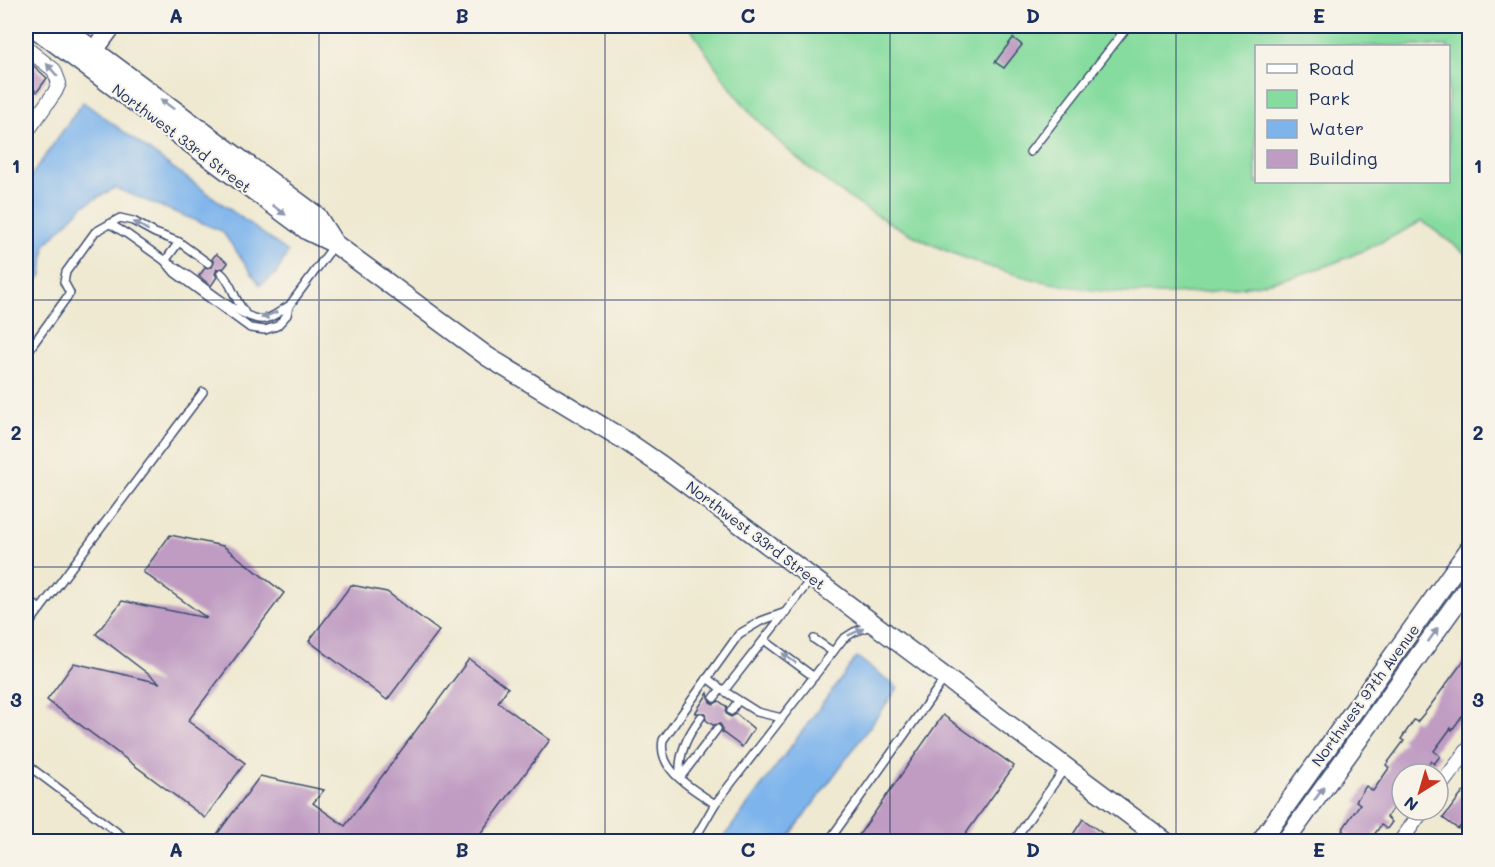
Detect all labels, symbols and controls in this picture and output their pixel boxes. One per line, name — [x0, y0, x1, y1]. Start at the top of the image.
text: A — [169, 2, 183, 28]
text: B — [455, 2, 469, 28]
text: C — [741, 2, 756, 28]
text: D — [1026, 2, 1040, 28]
text: E — [1313, 2, 1325, 28]
legend — [1255, 45, 1450, 183]
text: Road — [1309, 56, 1354, 80]
one-way arrow — [46, 63, 59, 78]
street label: Northwest 33rd Street — [108, 79, 256, 197]
text: Park — [1309, 86, 1350, 110]
one-way arrow — [159, 99, 174, 111]
text: Water — [1309, 116, 1364, 140]
text: Building — [1309, 146, 1377, 170]
text: 1 — [12, 152, 20, 178]
text: 1 — [1474, 152, 1482, 178]
one-way arrow — [271, 204, 287, 216]
one-way arrow — [133, 221, 150, 231]
one-way arrow — [259, 311, 277, 321]
text: 2 — [10, 419, 22, 445]
text: 2 — [1472, 419, 1484, 445]
street label: Northwest 33rd Street — [682, 476, 830, 594]
street label: Northwest 97th Avenue — [1307, 620, 1423, 770]
one-way arrow — [848, 627, 866, 637]
one-way arrow — [1427, 628, 1439, 644]
one-way arrow — [782, 653, 797, 665]
text: 3 — [10, 686, 22, 712]
text: 3 — [1472, 686, 1484, 712]
north arrow — [1390, 762, 1450, 822]
one-way arrow — [1313, 786, 1325, 801]
text: N — [1399, 792, 1422, 816]
text: A — [169, 836, 183, 862]
text: B — [455, 836, 469, 862]
text: C — [741, 836, 756, 862]
text: D — [1026, 836, 1040, 862]
text: E — [1313, 836, 1325, 862]

